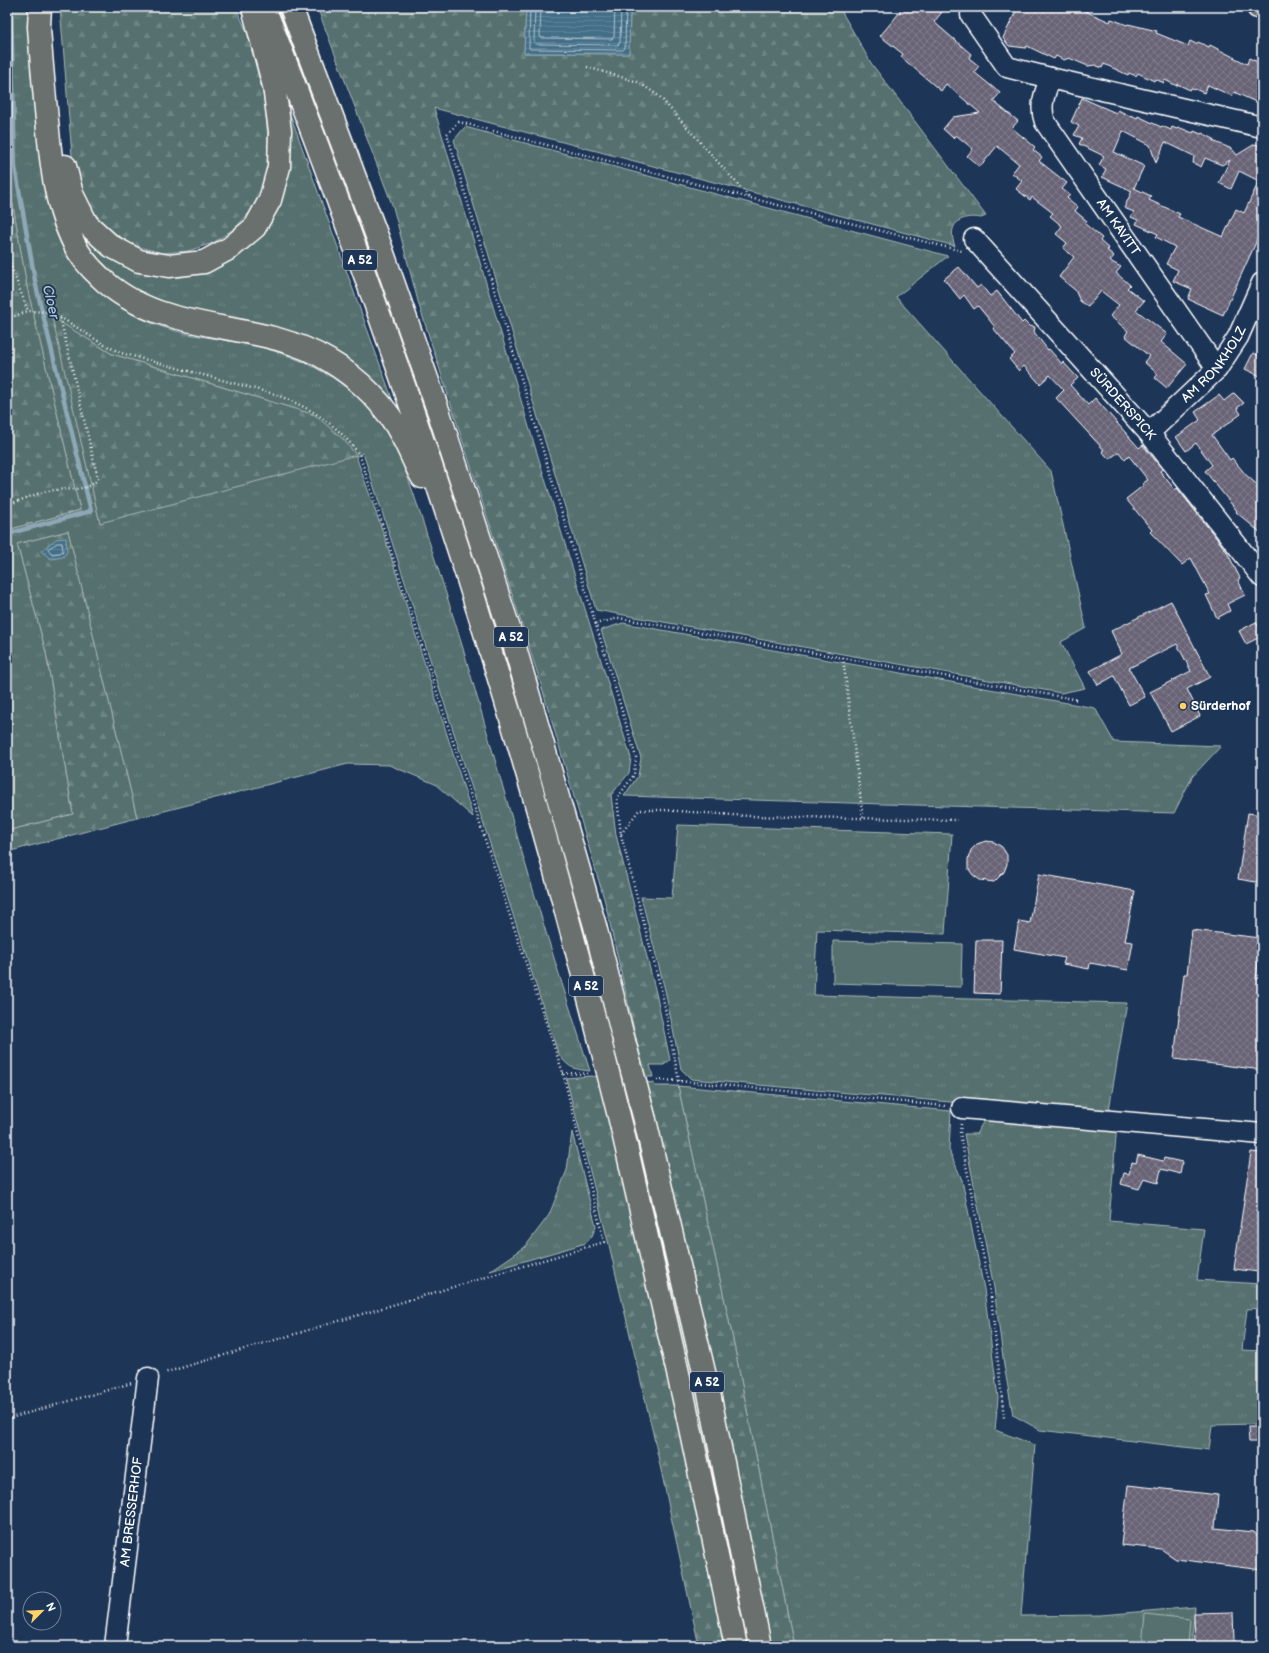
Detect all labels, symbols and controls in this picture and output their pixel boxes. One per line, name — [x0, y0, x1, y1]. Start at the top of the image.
street label: AM KAVITT — [1093, 196, 1144, 259]
road number: A 52 — [343, 250, 377, 270]
water label: Cloer — [39, 283, 63, 322]
street label: AM RONKHOLZ — [1178, 324, 1250, 406]
street label: SÜRDERSPICK — [1086, 365, 1160, 443]
road number: A 52 — [494, 627, 528, 647]
place label: Sürderhof — [1191, 698, 1252, 714]
marker: Sürderhof — [1178, 701, 1188, 711]
road number: A 52 — [569, 976, 603, 996]
road number: A 52 — [690, 1372, 724, 1392]
street label: AM BRESSERHOF — [117, 1456, 146, 1568]
north arrow — [22, 1591, 62, 1631]
text: N — [43, 1601, 58, 1614]

